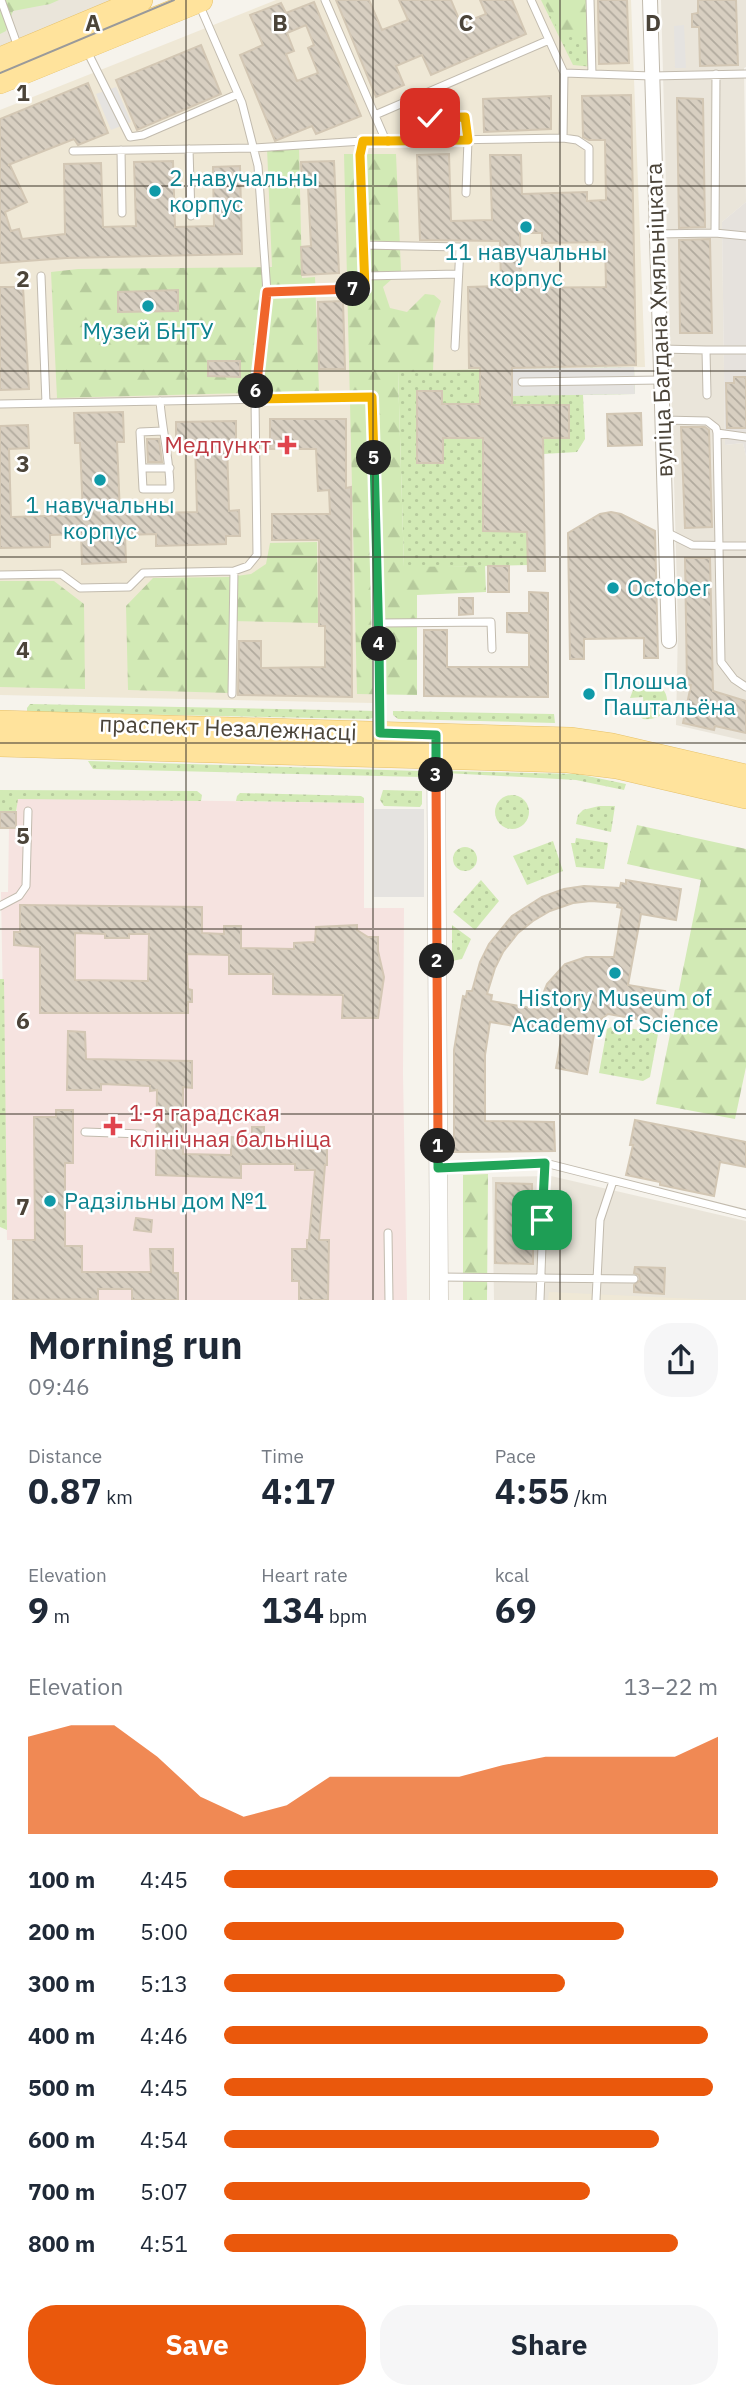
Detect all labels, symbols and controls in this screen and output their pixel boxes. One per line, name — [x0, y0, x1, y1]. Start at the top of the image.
text: A — [85, 7, 101, 37]
text: B — [272, 7, 288, 37]
text: C — [459, 7, 474, 37]
text: D — [645, 7, 661, 37]
text: 1 — [16, 77, 30, 107]
pin — [400, 88, 460, 148]
icon: check — [411, 99, 449, 137]
place label: 2 навучальны корпус — [169, 162, 318, 218]
street label: вуліца Багдана Хмяльніцкага — [638, 162, 678, 478]
marker: 2 навучальны корпус — [147, 183, 163, 199]
marker: 11 навучальны корпус — [518, 219, 534, 235]
place label: 11 навучальны корпус — [445, 236, 607, 292]
text: 2 — [16, 263, 30, 293]
pin: 7 — [336, 272, 370, 306]
text: 7 — [347, 276, 358, 300]
marker: Музей БНТУ — [140, 298, 156, 314]
place label: Музей БНТУ — [82, 315, 214, 345]
pin: 6 — [238, 374, 274, 408]
text: 6 — [250, 378, 261, 402]
place label: Медпункт — [164, 429, 271, 459]
marker: Медпункт — [277, 435, 297, 455]
pin: 5 — [356, 440, 392, 476]
text: 5 — [368, 445, 379, 469]
text: 3 — [16, 448, 30, 478]
marker: 1 навучальны корпус — [92, 472, 108, 488]
place label: 1 навучальны корпус — [25, 489, 175, 545]
place label: October — [627, 572, 711, 602]
marker: October — [605, 580, 621, 596]
pin: 4 — [362, 626, 396, 662]
text: 4 — [373, 631, 384, 655]
text: 4 — [16, 634, 30, 664]
place label: Плошча Паштальёна — [603, 665, 736, 721]
marker: Плошча Паштальёна — [581, 686, 597, 702]
street label: праспект Незалежнасці — [99, 708, 357, 746]
pin: 3 — [418, 758, 453, 792]
text: 3 — [430, 762, 441, 786]
text: 5 — [16, 820, 30, 850]
pin: 2 — [420, 944, 454, 978]
text: 2 — [431, 948, 442, 972]
marker: History Museum of Academy of Science — [607, 965, 623, 981]
place label: History Museum of Academy of Science — [511, 982, 719, 1038]
text: 6 — [16, 1005, 30, 1035]
place label: 1-я гарадская клінічная бальніца — [129, 1097, 331, 1153]
marker: 1-я гарадская клінічная бальніца — [103, 1116, 123, 1136]
pin: 1 — [420, 1128, 456, 1164]
text: 1 — [432, 1133, 443, 1157]
place label: Радзільны дом №1 — [64, 1185, 268, 1215]
pin — [512, 1190, 572, 1250]
text: 7 — [16, 1191, 30, 1221]
marker: Радзільны дом №1 — [42, 1193, 58, 1209]
icon: arrive — [523, 1201, 561, 1239]
text: Morning run — [28, 1320, 243, 1369]
button: share — [644, 1323, 718, 1397]
text: 09:46 — [28, 1371, 90, 1401]
text: Distance — [28, 1444, 102, 1468]
text: Time — [261, 1444, 304, 1468]
text: Pace — [495, 1444, 536, 1468]
text: 0.87 — [28, 1468, 102, 1514]
text: 4:17 — [261, 1468, 336, 1514]
text: 4:55 — [495, 1468, 569, 1514]
text: km — [102, 1485, 133, 1509]
text: /km — [569, 1485, 608, 1509]
text: Elevation — [28, 1563, 107, 1587]
text: Heart rate — [261, 1563, 348, 1587]
text: kcal — [495, 1563, 529, 1587]
text: 9 — [28, 1587, 49, 1633]
text: 134 — [261, 1587, 324, 1633]
text: 69 — [495, 1587, 537, 1633]
text: m — [49, 1604, 70, 1628]
text: bpm — [324, 1604, 367, 1628]
text: Elevation — [28, 1671, 123, 1701]
text: 13–22 m — [624, 1671, 718, 1701]
text: 100 m — [28, 1864, 95, 1894]
text: 4:45 — [140, 1864, 188, 1894]
text: 200 m — [28, 1916, 95, 1946]
text: 5:00 — [140, 1916, 188, 1946]
text: 300 m — [28, 1968, 95, 1998]
text: 5:13 — [140, 1968, 188, 1998]
text: 400 m — [28, 2020, 95, 2050]
text: 4:46 — [140, 2020, 188, 2050]
text: 500 m — [28, 2072, 95, 2102]
text: 4:45 — [140, 2072, 188, 2102]
text: 600 m — [28, 2124, 95, 2154]
text: 4:54 — [140, 2124, 188, 2154]
text: 700 m — [28, 2176, 95, 2206]
text: 5:07 — [140, 2176, 188, 2206]
text: 800 m — [28, 2228, 95, 2258]
text: 4:51 — [140, 2228, 188, 2258]
button: Save — [28, 2305, 366, 2385]
button: Share — [380, 2305, 718, 2385]

